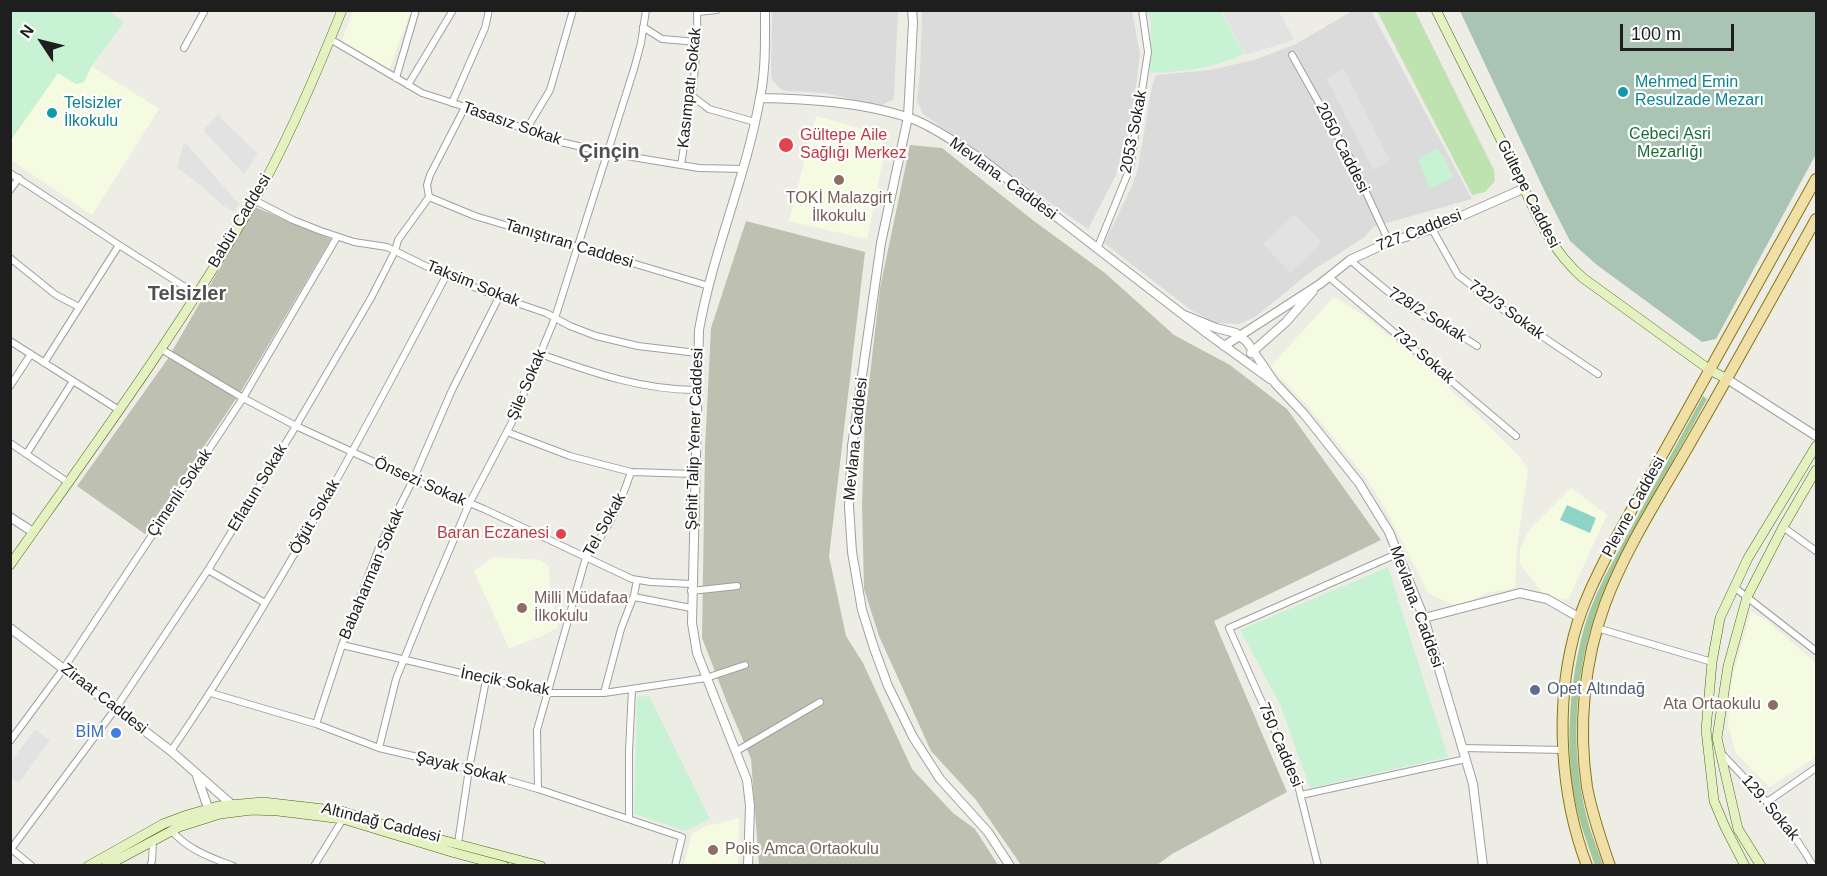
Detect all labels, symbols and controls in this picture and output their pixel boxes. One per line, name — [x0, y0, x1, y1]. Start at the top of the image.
north arrow — [12, 12, 72, 72]
scale bar — [1623, 12, 1737, 50]
text: N — [17, 22, 37, 41]
text: 100 m — [1631, 24, 1681, 44]
street label: Kasımpatı Sokak — [674, 27, 706, 149]
place label: Mehmed Emin Resulzade Mezarı — [1635, 73, 1764, 111]
marker: Mehmed Emin Resulzade Mezarı — [1616, 85, 1630, 99]
street label: 2053 Sokak — [1117, 89, 1151, 175]
place label: Telsizler İlkokulu — [64, 94, 122, 132]
street label: Tasasız Sokak — [460, 98, 564, 150]
street label: 2050 Caddesi — [1311, 100, 1373, 196]
marker: Telsizler İlkokulu — [45, 106, 59, 120]
park label: Cebeci Asri Mezarlığı — [1629, 125, 1711, 163]
place label: Gültepe Aile Sağlığı Merkez — [800, 126, 907, 164]
street label: Mevlana. Caddesi — [946, 134, 1060, 224]
marker: Gültepe Aile Sağlığı Merkez — [777, 136, 795, 154]
street label: Gültepe Caddesi — [1492, 137, 1564, 251]
district label: Çinçin — [578, 140, 640, 164]
street label: Babür Caddesi — [205, 171, 275, 271]
marker: TOKİ Malazgirt İlkokulu — [832, 173, 846, 187]
place label: TOKİ Malazgirt İlkokulu — [786, 189, 892, 227]
street label: 727 Caddesi — [1374, 206, 1464, 256]
street label: Tanıştıran Caddesi — [502, 215, 636, 273]
street label: Taksim Sokak — [424, 257, 522, 311]
street label: 732/3 Sokak — [1464, 276, 1548, 344]
district label: Telsizler — [148, 282, 226, 306]
street label: 728/2 Sokak — [1384, 283, 1470, 347]
street label: 732 Sokak — [1388, 324, 1458, 388]
street label: Şile Sokak — [503, 346, 551, 424]
street label: Şehit Talip Yener Caddesi — [682, 347, 708, 531]
street label: Mevlana Caddesi — [840, 377, 872, 501]
street label: Eflatun Sokak — [224, 441, 292, 535]
street label: Çimenli Sokak — [143, 445, 217, 541]
street label: Önsezi Sokak — [371, 453, 469, 511]
street label: Plevne Caddesi — [1598, 453, 1670, 561]
street label: Öğüt Sokak — [286, 476, 344, 558]
street label: Tel Sokak — [580, 490, 630, 560]
street label: Babaharman Sokak — [336, 506, 408, 642]
place label: Baran Eczanesi — [437, 524, 549, 544]
marker: Baran Eczanesi — [554, 527, 568, 541]
street label: Mevlana. Caddesi — [1385, 544, 1447, 670]
place label: Milli Müdafaa İlkokulu — [534, 589, 628, 627]
marker: Milli Müdafaa İlkokulu — [515, 601, 529, 615]
street label: Ziraat Caddesi — [57, 659, 151, 739]
street label: İnecik Sokak — [459, 664, 551, 700]
place label: Opet Altındağ — [1547, 680, 1645, 700]
marker: Opet Altındağ — [1528, 683, 1542, 697]
place label: Ata Ortaokulu — [1663, 695, 1761, 715]
marker: Ata Ortaokulu — [1766, 698, 1780, 712]
street label: 750 Caddesi — [1254, 700, 1306, 790]
place label: BİM — [76, 723, 104, 743]
marker: BİM — [109, 726, 123, 740]
street label: Şayak Sokak — [413, 747, 509, 789]
street label: 129. Sokak — [1737, 771, 1803, 845]
street label: Altındağ Caddesi — [320, 799, 442, 847]
place label: Polis Amca Ortaokulu — [725, 840, 879, 860]
marker: Polis Amca Ortaokulu — [706, 843, 720, 857]

